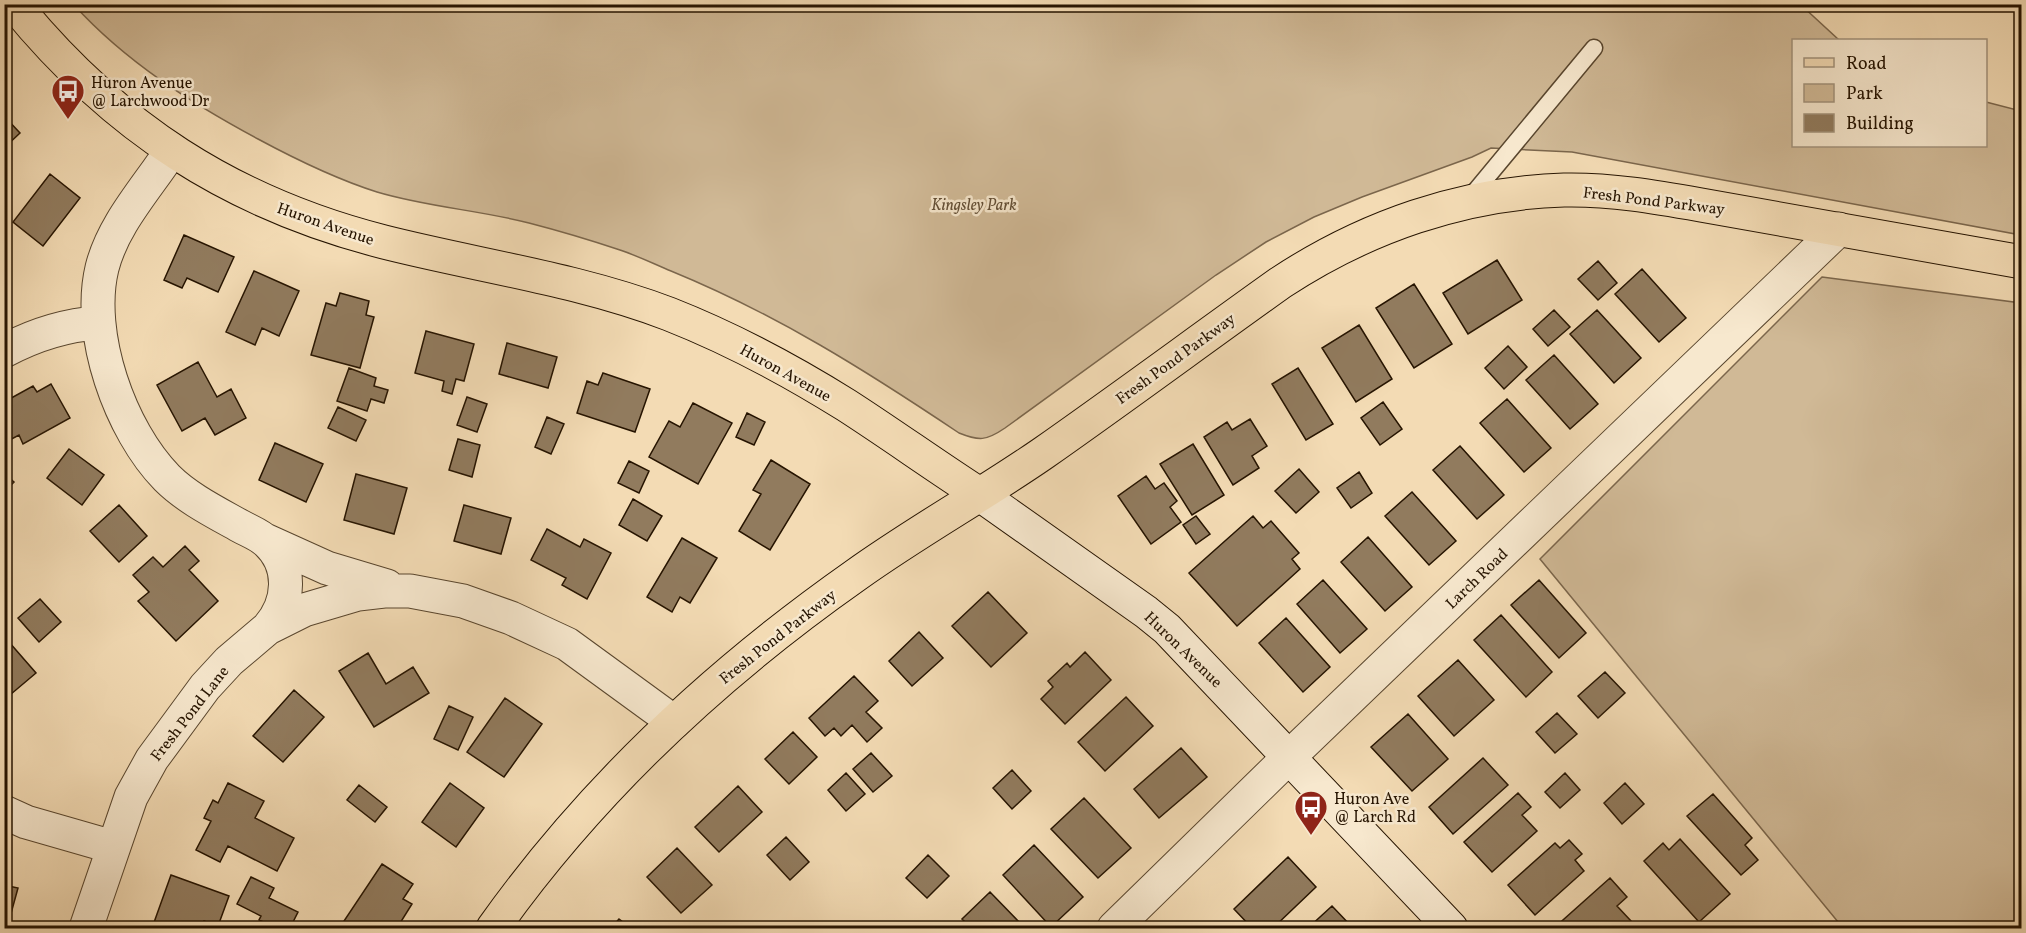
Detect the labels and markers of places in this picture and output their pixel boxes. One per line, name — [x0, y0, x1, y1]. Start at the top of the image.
bus stop icon: Huron Avenue @ Larchwood Dr — [50, 73, 86, 120]
place label: Huron Avenue @ Larchwood Dr — [91, 73, 210, 113]
bus stop icon: Huron Ave @ Larch Rd — [1293, 789, 1329, 836]
place label: Huron Ave @ Larch Rd — [1334, 789, 1416, 829]

